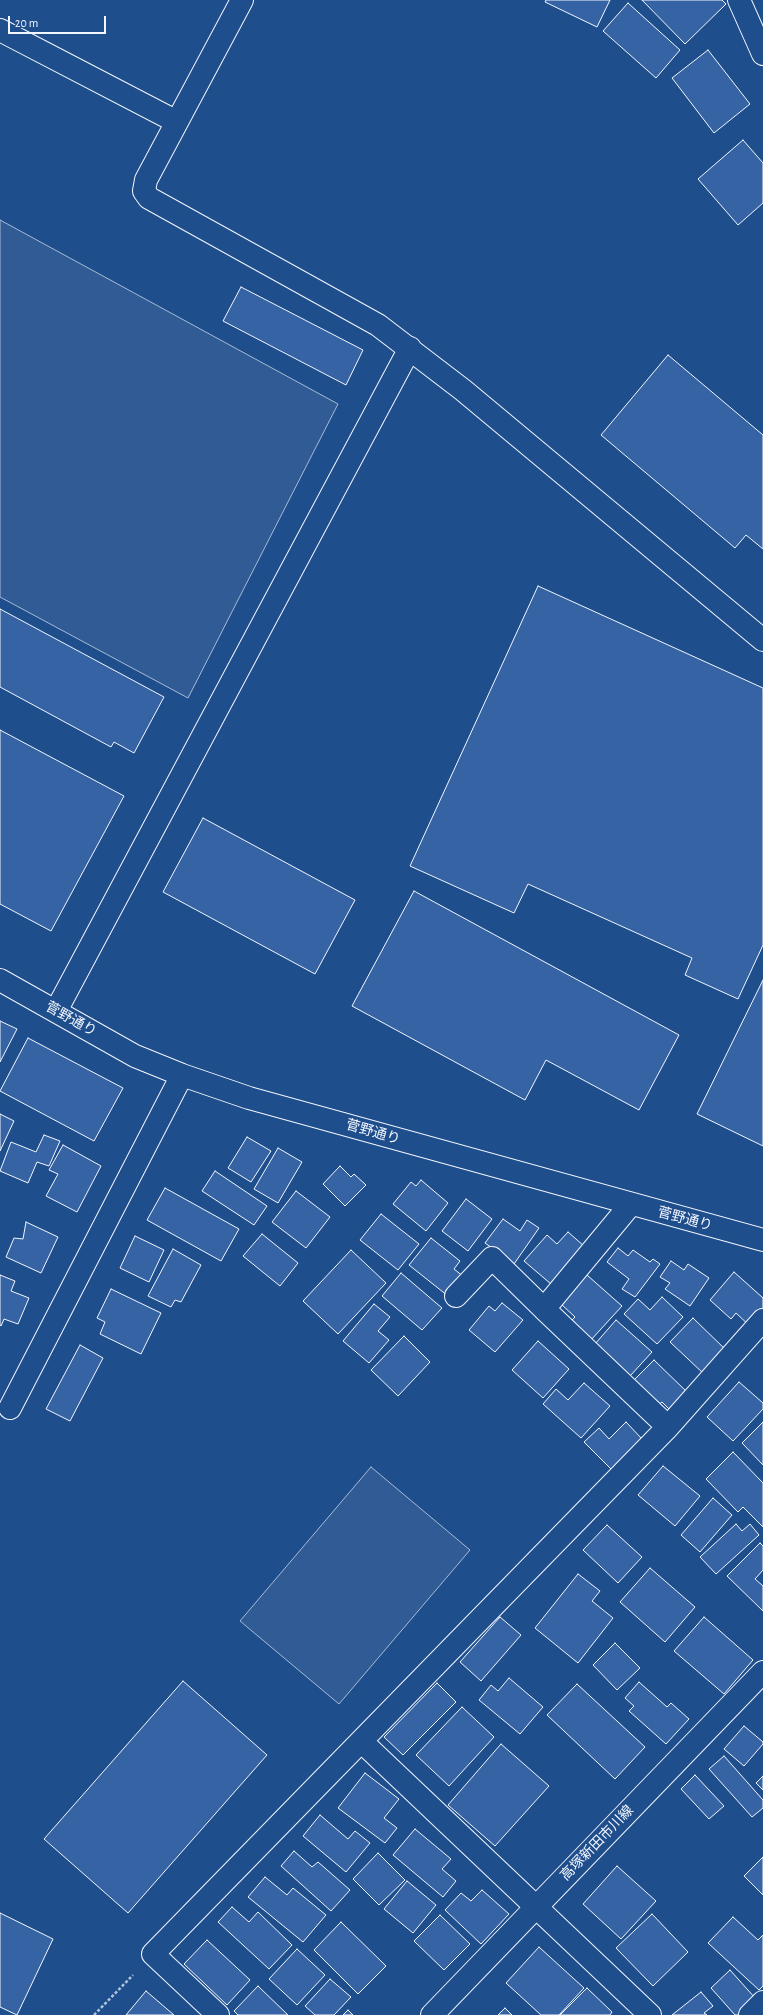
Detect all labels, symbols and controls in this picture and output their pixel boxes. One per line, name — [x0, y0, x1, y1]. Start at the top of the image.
scale bar — [10, 8, 108, 34]
text: 20 m — [15, 17, 38, 29]
street label: 菅野通り — [42, 998, 100, 1040]
street label: 菅野通り — [344, 1116, 402, 1148]
street label: 菅野通り — [656, 1204, 714, 1234]
street label: 高塚新田市川線 — [557, 1802, 637, 1884]

